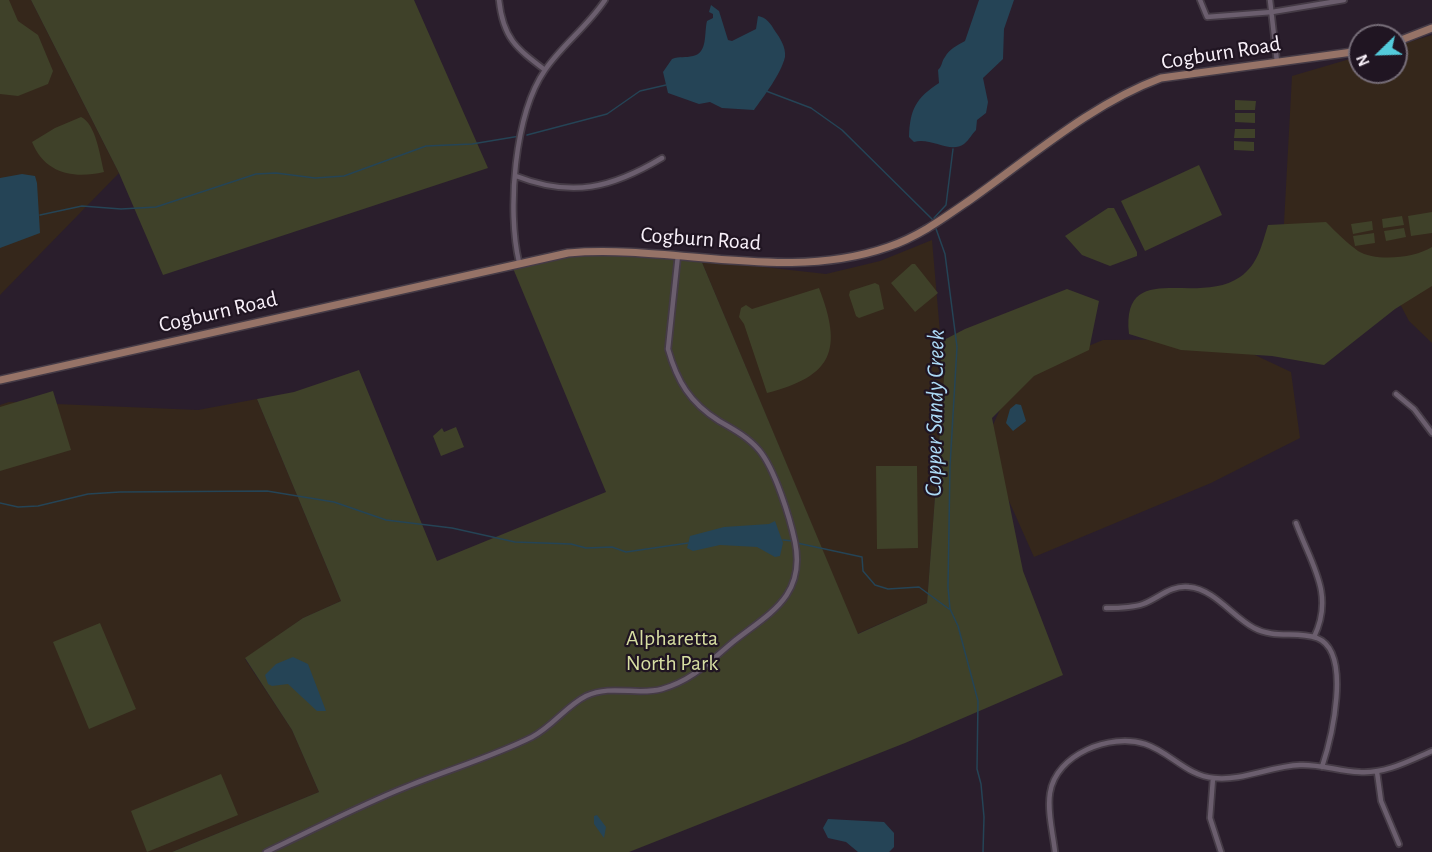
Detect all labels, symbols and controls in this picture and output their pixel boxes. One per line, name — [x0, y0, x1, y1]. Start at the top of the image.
north arrow — [1348, 24, 1408, 84]
street label: Cogburn Road — [1159, 31, 1283, 75]
text: N — [1354, 52, 1373, 68]
street label: Cogburn Road — [640, 222, 762, 256]
street label: Cogburn Road — [156, 286, 280, 338]
water label: Copper Sandy Creek — [919, 329, 951, 497]
park label: Alpharetta North Park — [626, 625, 718, 676]

